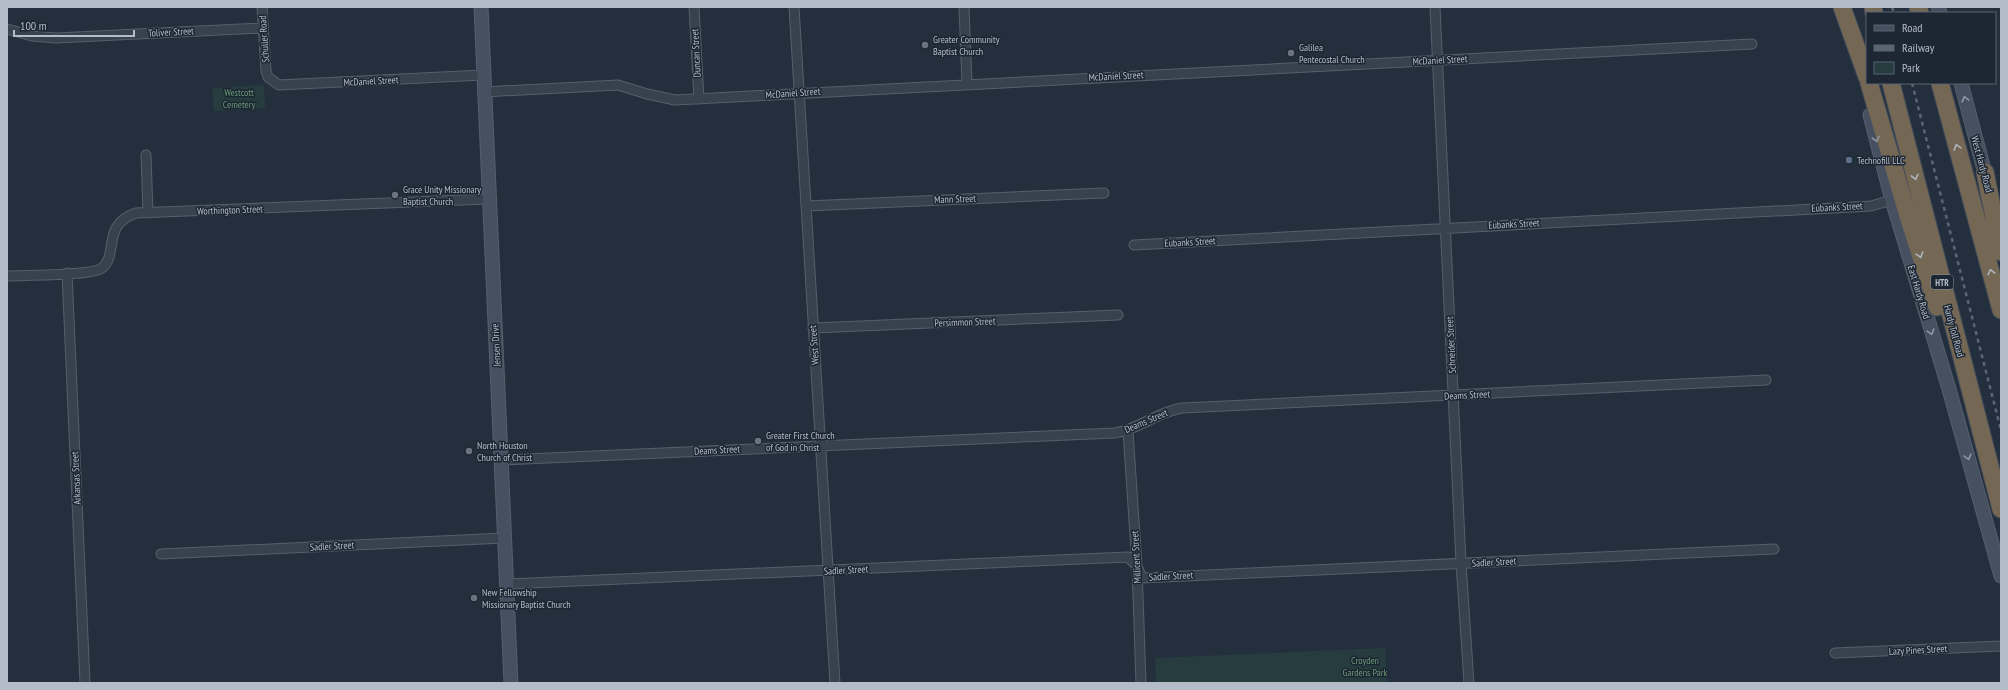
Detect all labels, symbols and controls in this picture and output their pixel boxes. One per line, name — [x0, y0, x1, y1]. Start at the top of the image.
scale bar — [14, 12, 134, 38]
legend — [1866, 12, 1996, 84]
street label: Schuller Road — [256, 15, 272, 63]
text: 100 m — [20, 18, 47, 33]
text: Road — [1902, 20, 1922, 35]
street label: Toliver Street — [148, 24, 194, 40]
street label: Duncan Street — [688, 28, 704, 78]
place label: Greater Community Baptist Church — [933, 33, 1000, 58]
marker: Greater Community Baptist Church — [920, 40, 930, 50]
text: Railway — [1902, 40, 1935, 55]
place label: Galilea Pentecostal Church — [1299, 41, 1365, 66]
marker: Galilea Pentecostal Church — [1286, 48, 1296, 58]
street label: McDaniel Street — [1412, 52, 1468, 68]
text: Park — [1902, 60, 1920, 75]
street label: McDaniel Street — [1088, 68, 1144, 84]
street label: McDaniel Street — [343, 73, 399, 89]
street label: McDaniel Street — [765, 85, 821, 101]
park label: Westcott Cemetery — [223, 86, 255, 111]
one-way arrow — [1961, 96, 1970, 103]
street label: West Hardy Road — [1968, 134, 1996, 194]
one-way arrow — [1872, 136, 1880, 143]
one-way arrow — [1953, 143, 1962, 150]
place label: Technofill LLC — [1857, 154, 1905, 167]
marker: Technofill LLC — [1844, 155, 1854, 165]
one-way arrow — [1910, 174, 1918, 180]
place label: Grace Unity Missionary Baptist Church — [403, 183, 481, 208]
marker: Grace Unity Missionary Baptist Church — [390, 190, 400, 200]
street label: Mann Street — [934, 192, 976, 206]
street label: Eubanks Street — [1811, 199, 1863, 215]
street label: Worthington Street — [197, 202, 263, 218]
street label: Eubanks Street — [1488, 216, 1540, 232]
street label: Eubanks Street — [1164, 234, 1216, 250]
one-way arrow — [1915, 251, 1924, 258]
street label: East Hardy Road — [1905, 264, 1933, 320]
one-way arrow — [1988, 269, 1996, 275]
road number: HTR — [1931, 275, 1953, 289]
street label: Hardy Toll Road — [1941, 304, 1967, 358]
street label: Persimmon Street — [934, 314, 996, 330]
street label: Schneider Street — [1443, 316, 1459, 374]
street label: Jensen Drive — [488, 323, 504, 368]
street label: West Street — [806, 325, 822, 365]
one-way arrow — [1926, 328, 1935, 335]
street label: Deams Street — [1444, 387, 1491, 403]
street label: Deams Street — [1122, 406, 1170, 436]
place label: Greater First Church of God in Christ — [766, 429, 835, 454]
marker: Greater First Church of God in Christ — [753, 436, 763, 446]
place label: North Houston Church of Christ — [477, 439, 532, 464]
street label: Deams Street — [694, 442, 741, 458]
marker: North Houston Church of Christ — [464, 446, 474, 456]
street label: Arkansas Street — [68, 451, 84, 505]
one-way arrow — [1963, 453, 1971, 460]
street label: Millicent Street — [1128, 530, 1144, 584]
street label: Sadler Street — [309, 538, 355, 554]
street label: Sadler Street — [1471, 554, 1517, 570]
street label: Sadler Street — [823, 562, 869, 578]
street label: Sadler Street — [1148, 568, 1194, 584]
place label: New Fellowship Missionary Baptist Church — [482, 586, 571, 611]
marker: New Fellowship Missionary Baptist Church — [469, 593, 479, 603]
street label: Lazy Pines Street — [1888, 642, 1948, 658]
park label: Croyden Gardens Park — [1343, 654, 1388, 679]

